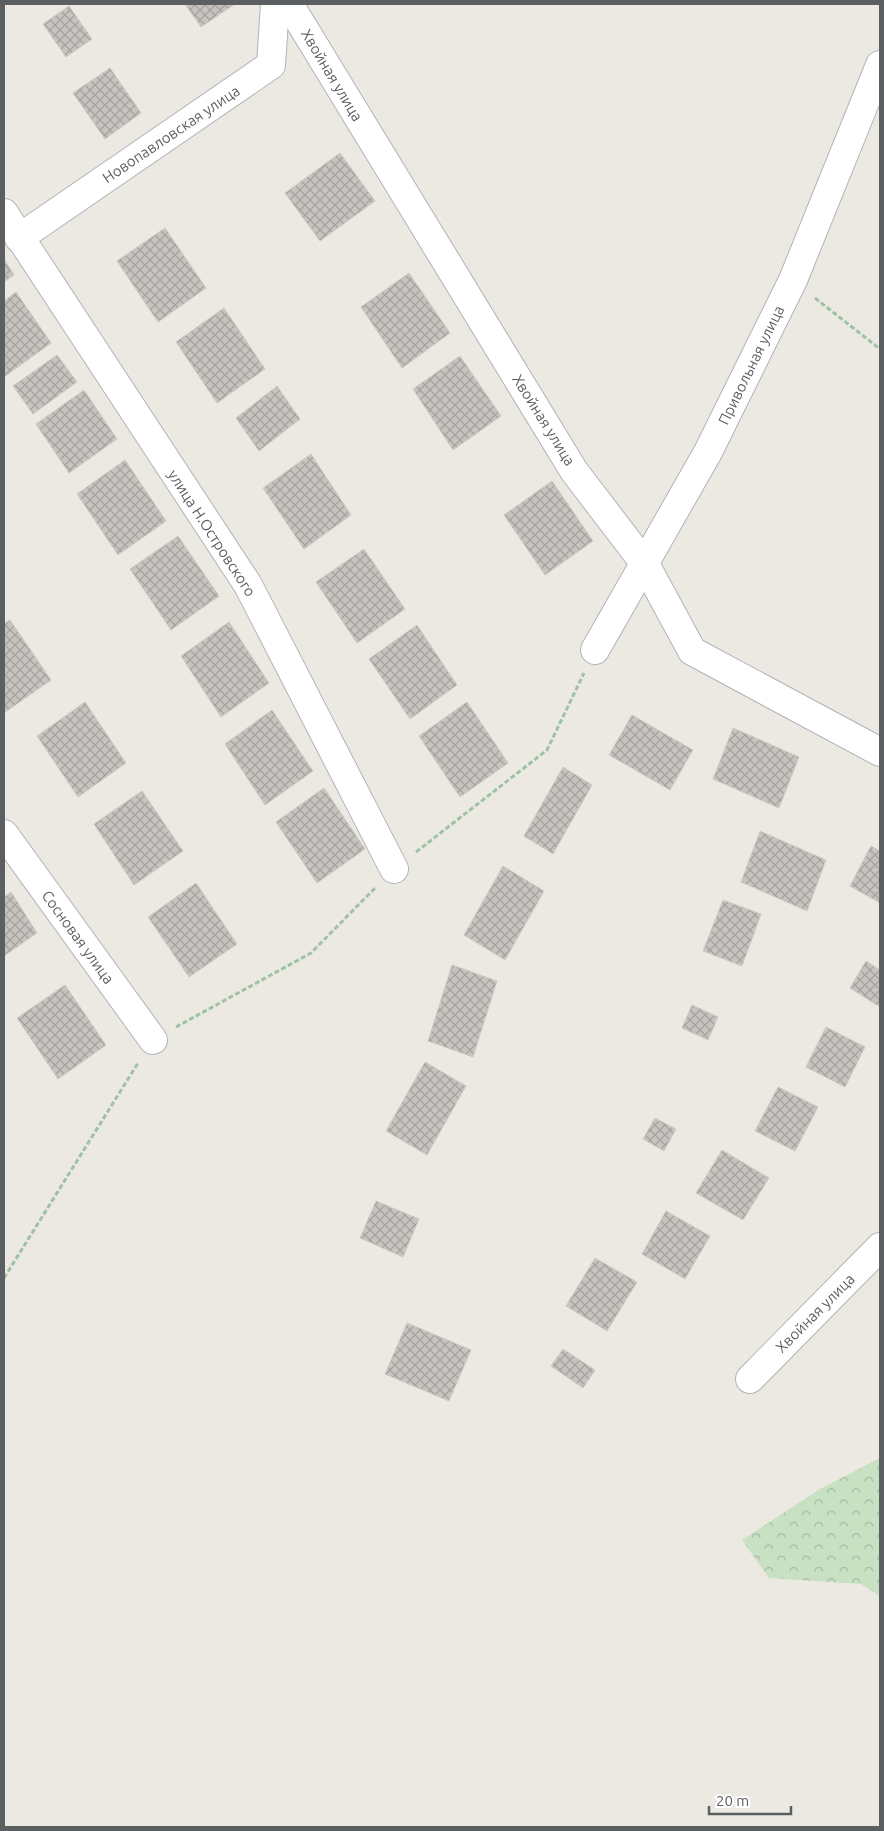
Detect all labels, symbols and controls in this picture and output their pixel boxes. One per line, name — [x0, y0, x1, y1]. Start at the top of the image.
street label: Хвойная улица — [298, 26, 366, 124]
street label: Новопавловская улица — [99, 82, 243, 186]
street label: Привольная улица — [715, 303, 787, 427]
street label: Хвойная улица — [509, 371, 579, 469]
street label: улица Н.Островского — [165, 466, 259, 600]
street label: Сосновая улица — [38, 887, 118, 987]
street label: Хвойная улица — [772, 1270, 858, 1356]
scale bar — [709, 1784, 792, 1816]
text: 20 m — [716, 1792, 749, 1809]

